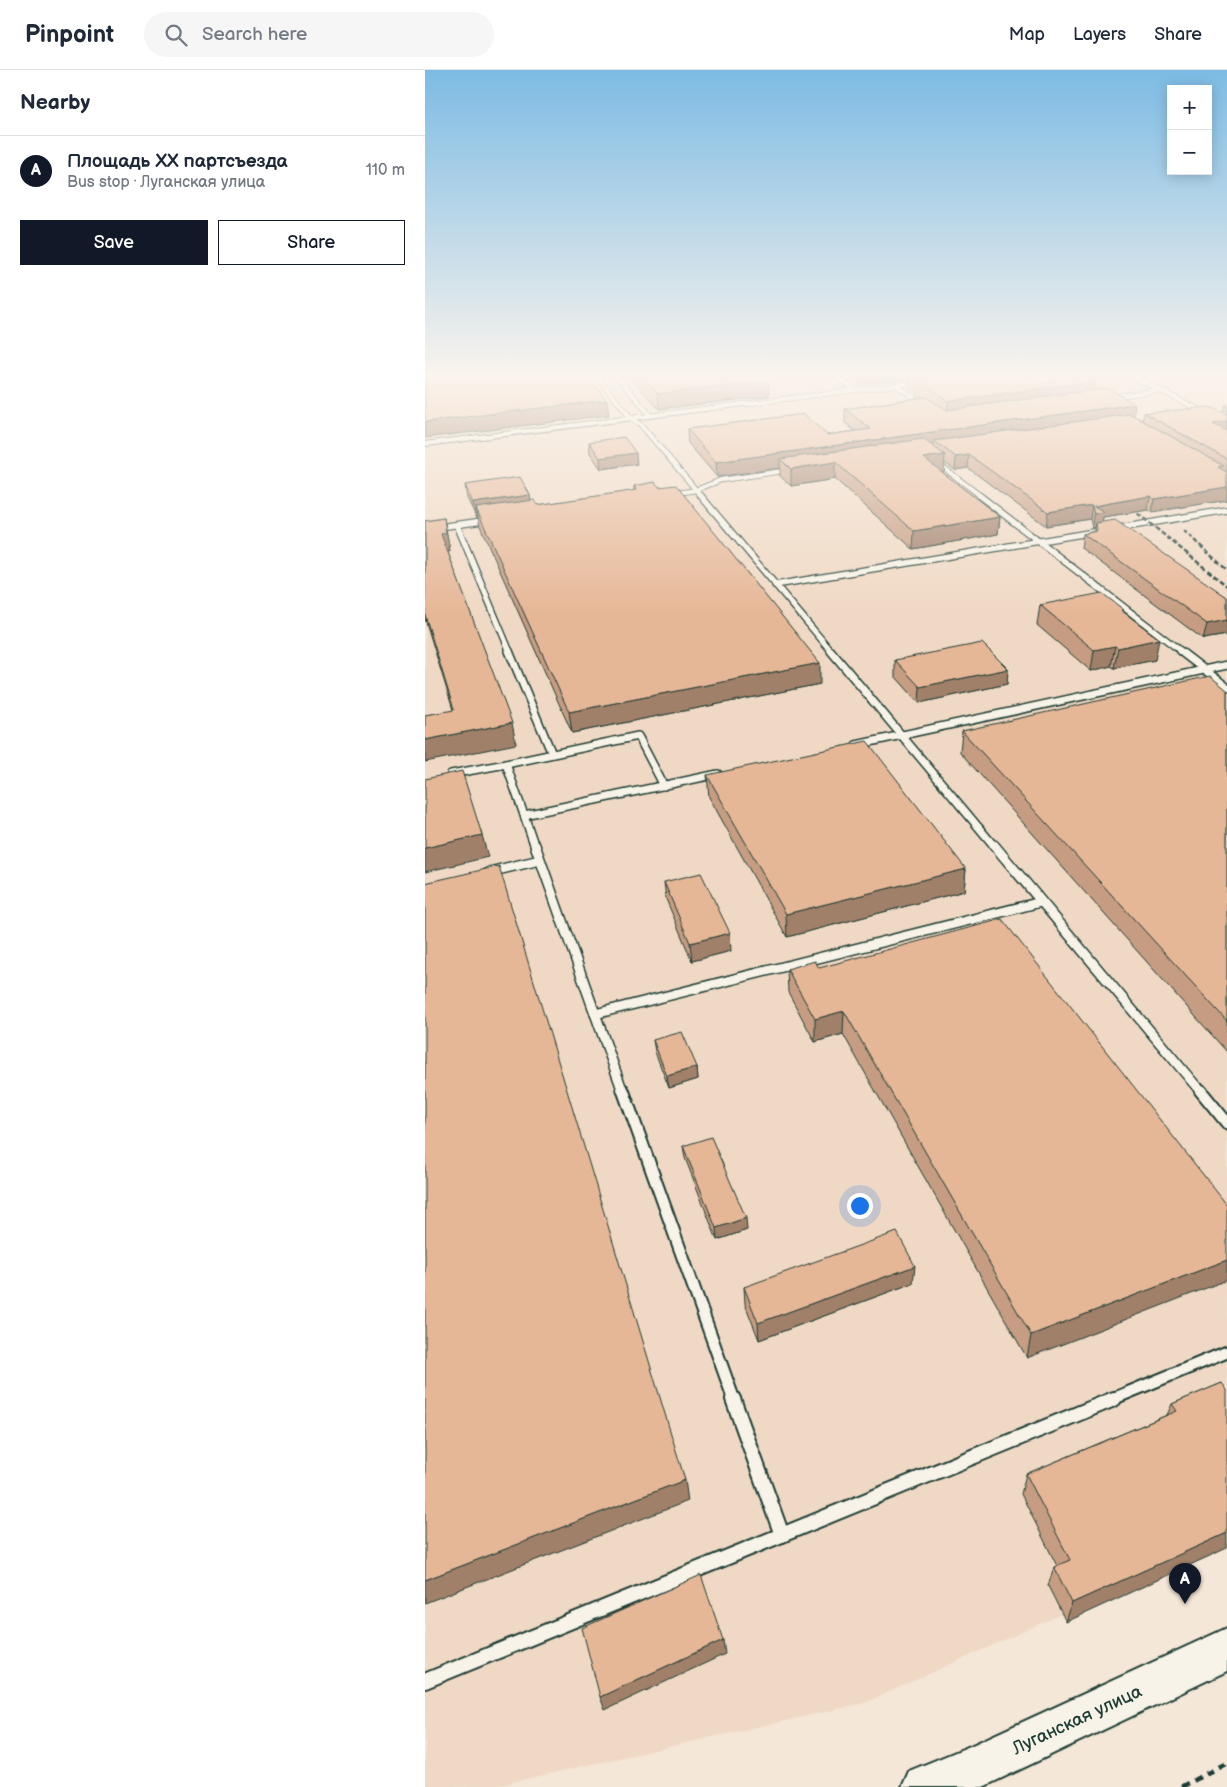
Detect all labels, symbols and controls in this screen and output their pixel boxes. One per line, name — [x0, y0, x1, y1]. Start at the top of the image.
search box — [144, 12, 494, 57]
text: Pinpoint — [25, 20, 114, 49]
icon: search — [162, 21, 190, 49]
text: Search here — [202, 23, 307, 46]
text: Map — [1009, 24, 1045, 45]
text: Layers — [1073, 24, 1126, 45]
text: Share — [1154, 24, 1202, 45]
map controls — [1167, 85, 1212, 175]
button: + — [1167, 85, 1212, 130]
text: Nearby — [20, 90, 90, 115]
button: − — [1167, 130, 1212, 175]
text: Площадь ХХ партсъезда — [67, 150, 288, 173]
text: A — [31, 161, 41, 180]
text: 110 m — [366, 161, 405, 180]
text: Bus stop · Луганская улица — [67, 173, 265, 192]
button: Save — [20, 220, 208, 265]
button: Share — [218, 220, 405, 265]
your location — [847, 1193, 873, 1219]
pin: A — [1169, 1563, 1201, 1604]
street label: Луганская улица — [1008, 1681, 1145, 1760]

